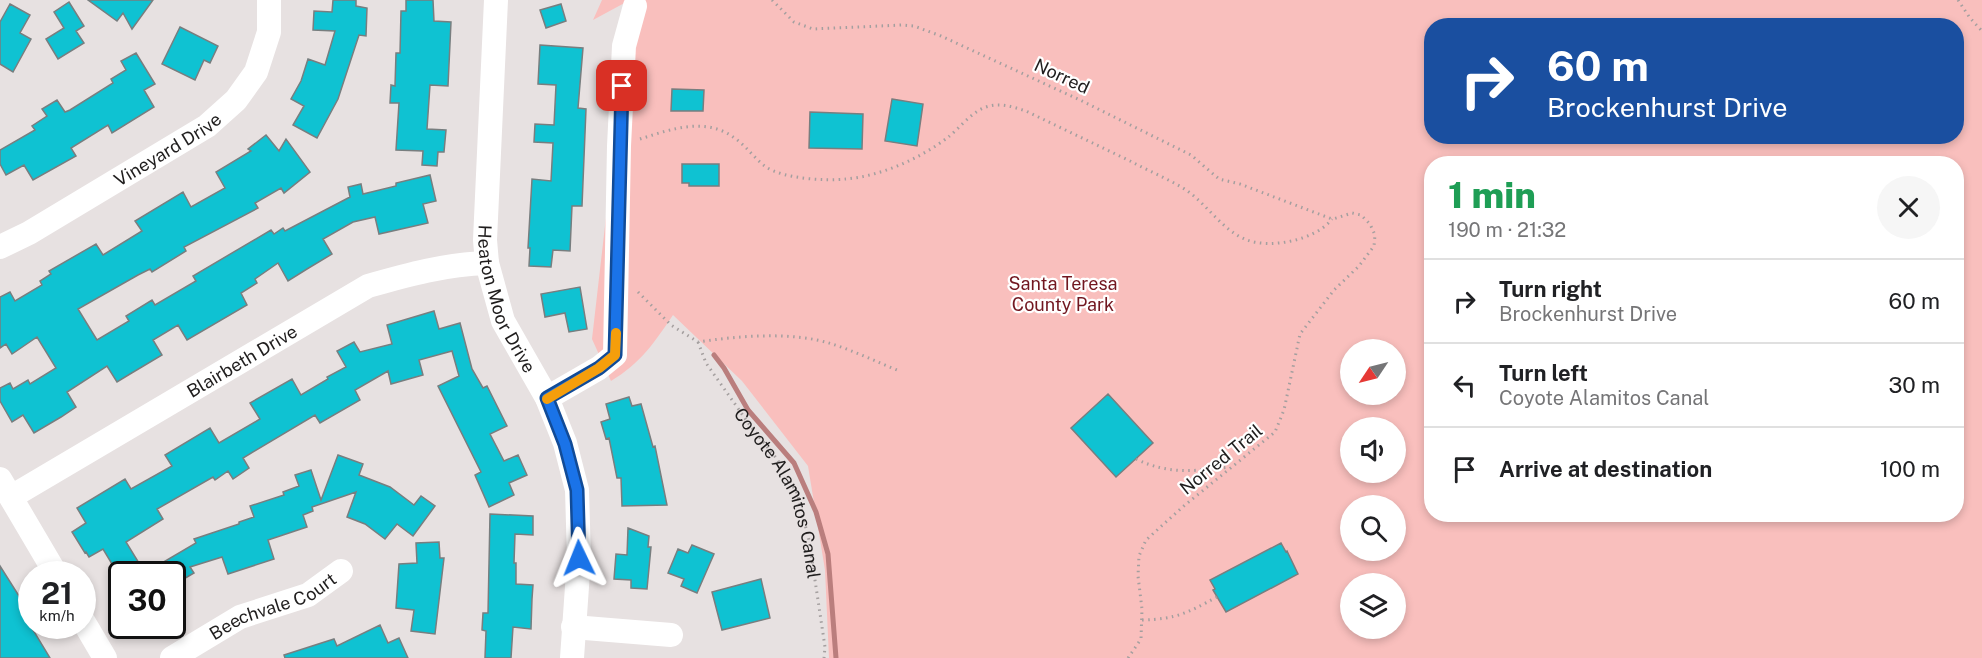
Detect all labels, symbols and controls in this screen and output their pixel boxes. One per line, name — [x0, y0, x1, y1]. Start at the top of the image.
text: 60 m — [1547, 41, 1649, 90]
icon: right — [1448, 42, 1526, 120]
street label: Norred — [1031, 54, 1093, 98]
pin — [596, 60, 647, 111]
icon: arrive — [605, 69, 638, 102]
text: Brockenhurst Drive — [1547, 91, 1788, 123]
street label: Vineyard Drive — [110, 108, 225, 190]
text: 1 min — [1448, 174, 1536, 216]
button: close — [1877, 176, 1940, 239]
text: 190 m · 21:32 — [1448, 218, 1566, 242]
street label: Heaton Moor Drive — [474, 224, 541, 376]
park label: Santa Teresa County Park — [1009, 273, 1117, 315]
text: Turn right — [1499, 276, 1602, 302]
icon: right — [1448, 285, 1481, 318]
text: 60 m — [1889, 288, 1940, 314]
text: Brockenhurst Drive — [1499, 302, 1677, 326]
street label: Blairbeth Drive — [183, 320, 301, 401]
north arrow — [1340, 339, 1406, 405]
map controls — [1340, 339, 1406, 639]
text: Turn left — [1499, 360, 1588, 386]
icon: left — [1448, 369, 1481, 402]
text: 30 m — [1888, 372, 1940, 398]
text: Coyote Alamitos Canal — [1499, 386, 1709, 410]
street label: Coyote Alamitos Canal — [730, 403, 825, 580]
button: sound — [1340, 417, 1406, 483]
street label: Norred Trail — [1176, 419, 1266, 499]
icon: arrive — [1448, 453, 1481, 486]
text: Arrive at destination — [1499, 456, 1712, 482]
text: 100 m — [1880, 456, 1940, 482]
button: search — [1340, 495, 1406, 561]
position arrow — [547, 526, 611, 590]
speed limit sign: 30 — [108, 561, 186, 639]
street label: Beechvale Court — [205, 568, 340, 644]
button: layers — [1340, 573, 1406, 639]
text: 21 — [41, 575, 73, 611]
text: km/h — [39, 607, 75, 624]

